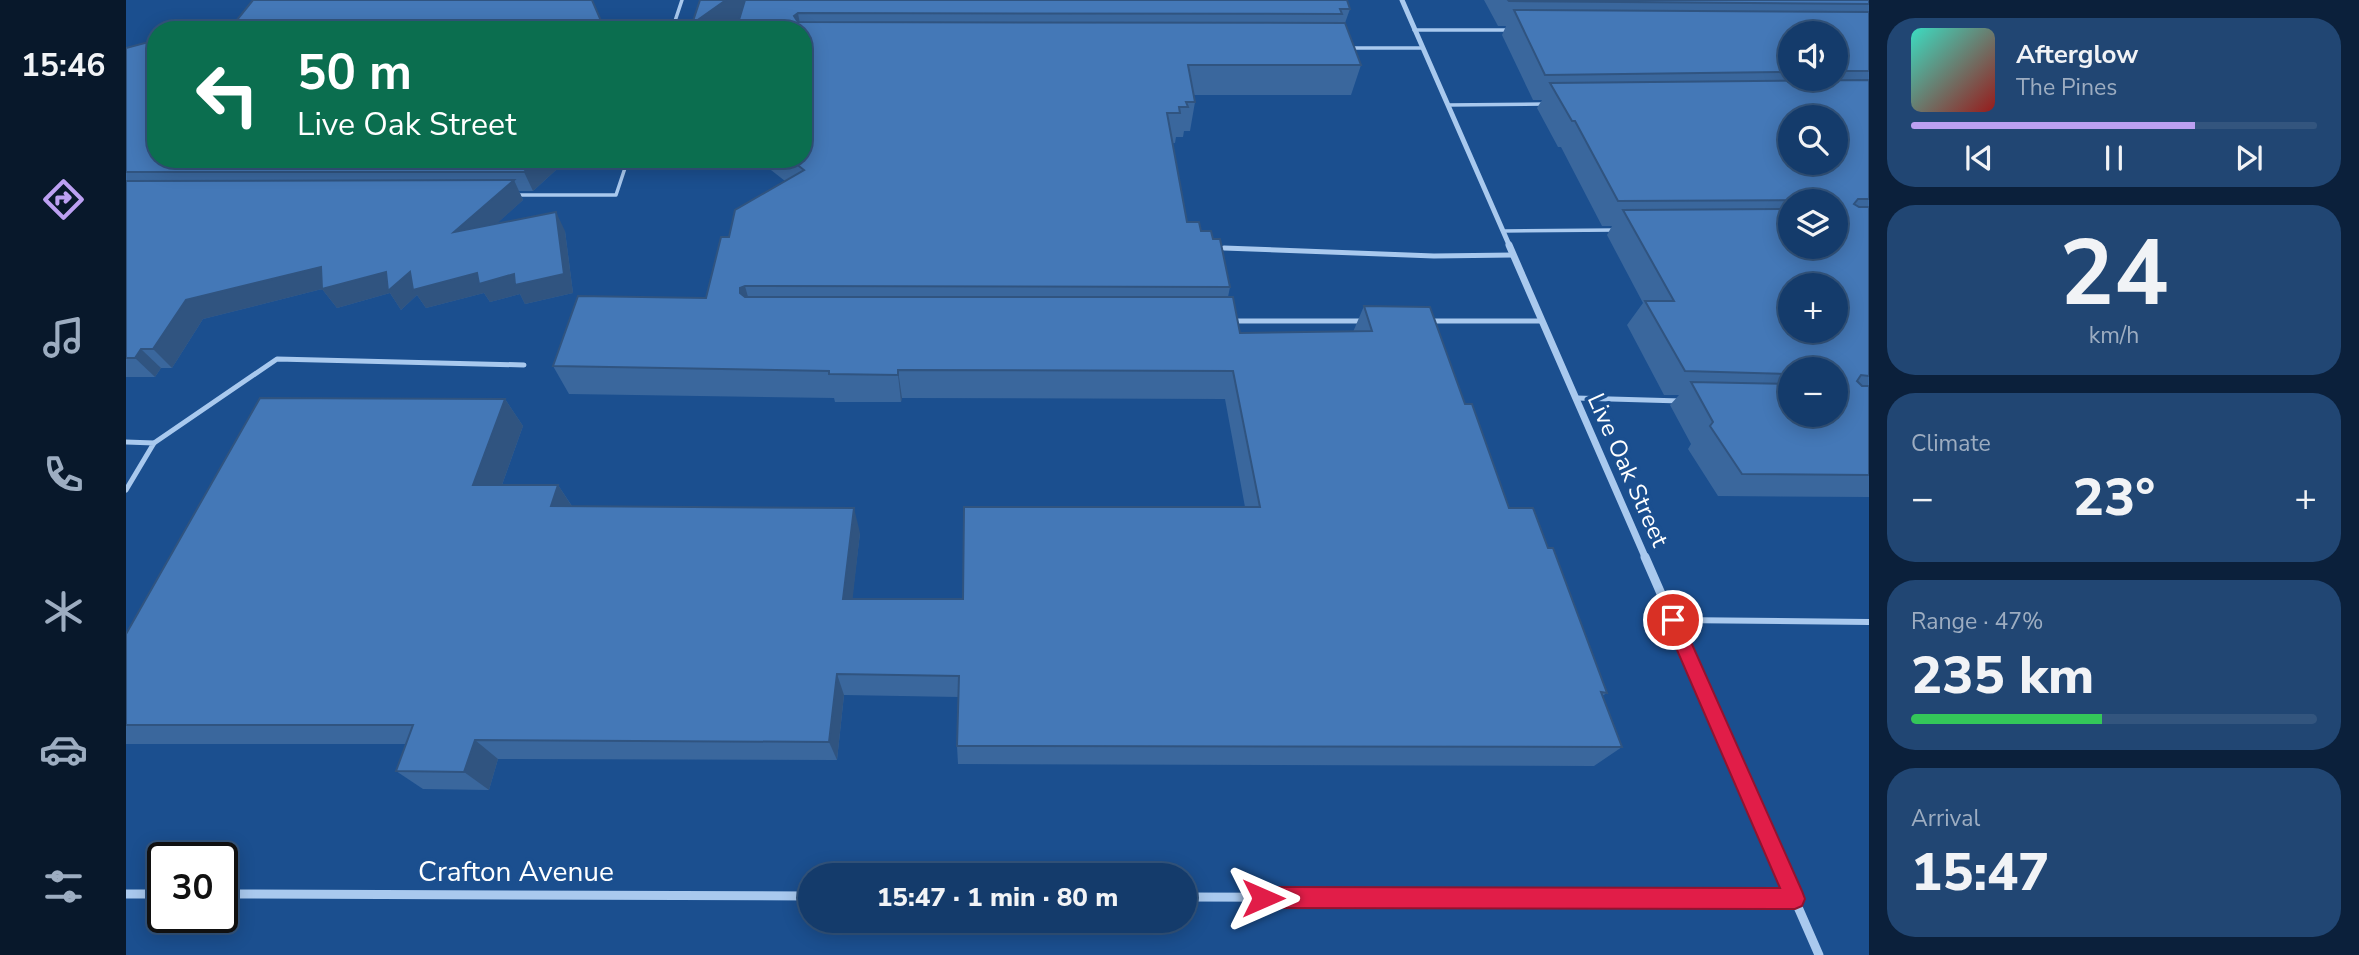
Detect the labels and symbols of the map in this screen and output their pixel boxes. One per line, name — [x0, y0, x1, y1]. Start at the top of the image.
street label: Live Oak Street — [1580, 388, 1676, 552]
pin — [1643, 590, 1703, 650]
speed limit sign: 30 — [147, 842, 238, 933]
street label: Crafton Avenue — [418, 853, 614, 891]
position arrow — [1226, 861, 1300, 935]

